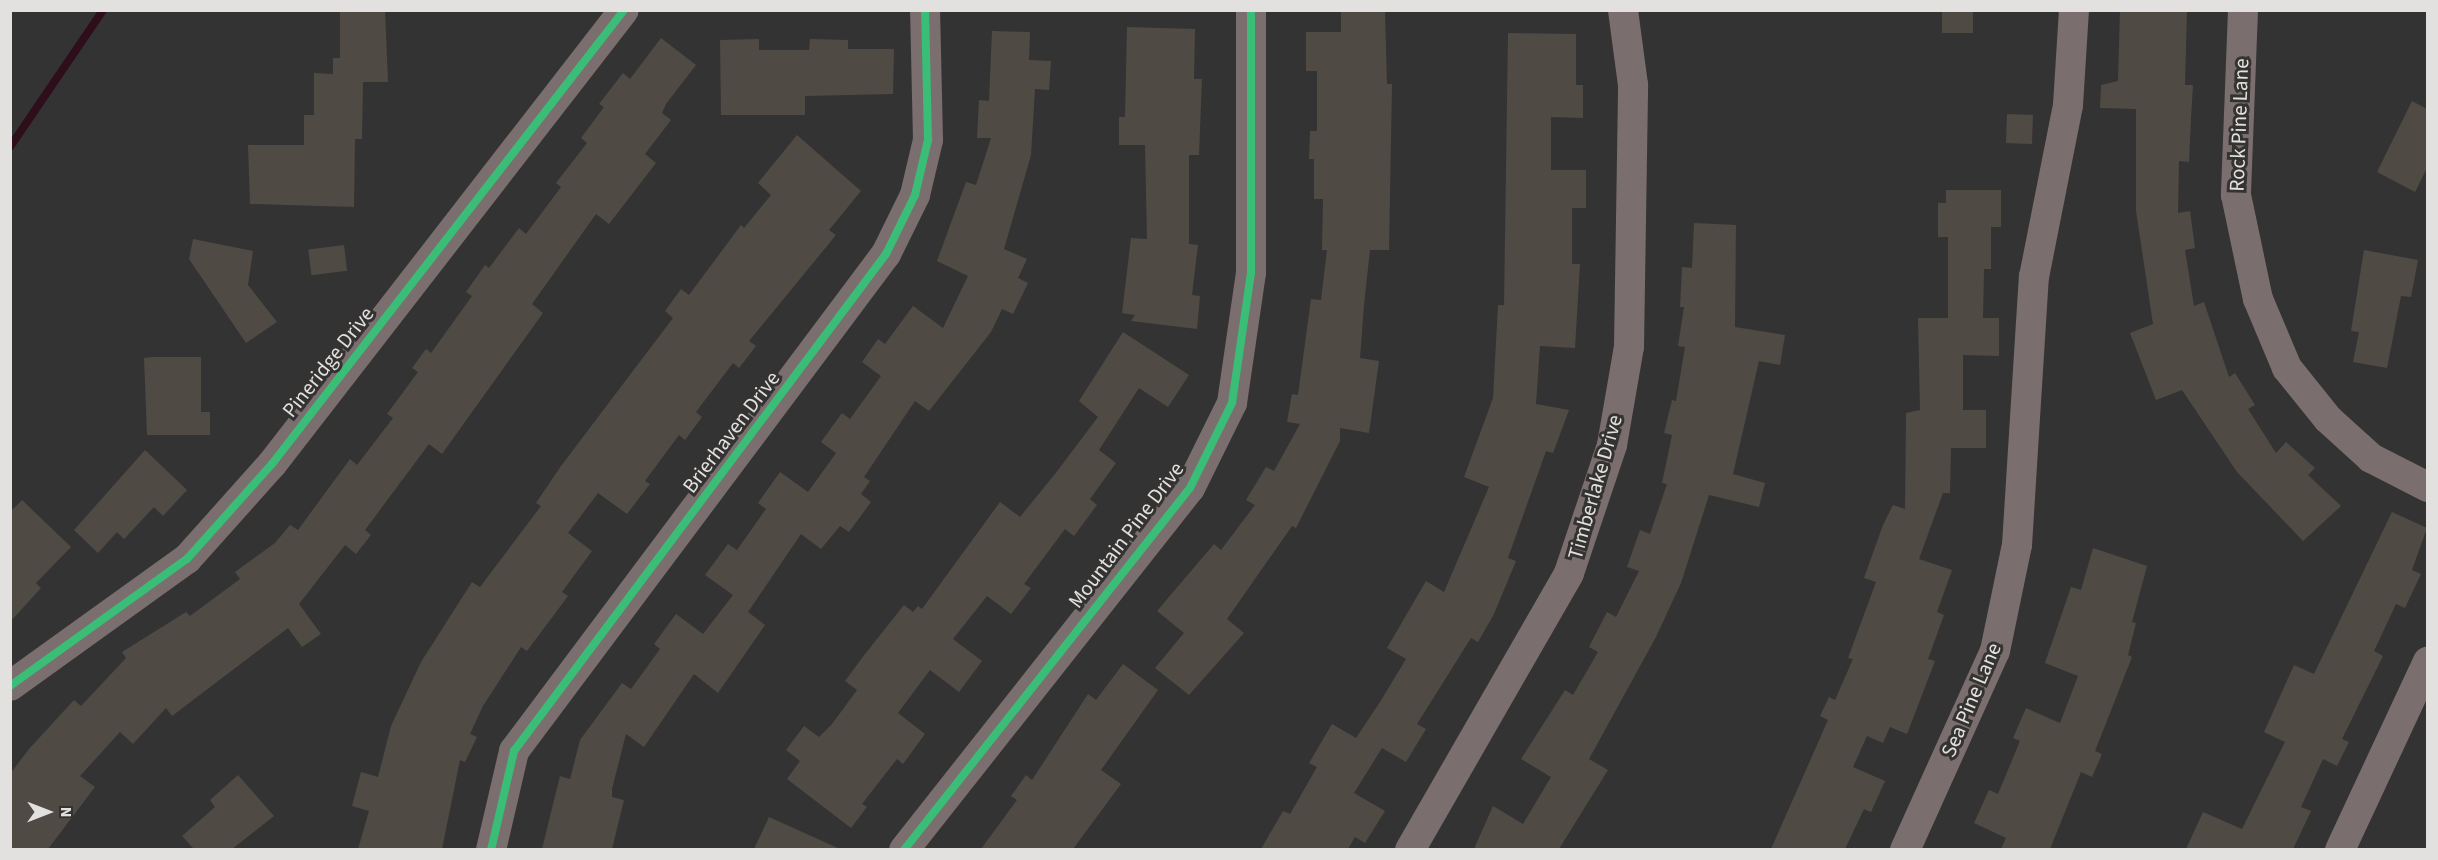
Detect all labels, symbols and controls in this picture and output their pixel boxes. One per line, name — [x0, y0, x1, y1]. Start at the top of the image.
street label: Rock Pine Lane — [2224, 58, 2254, 192]
street label: Pineridge Drive — [277, 302, 379, 422]
street label: Brierhaven Drive — [677, 366, 785, 498]
street label: Timberlake Drive — [1562, 412, 1628, 562]
street label: Mountain Pine Drive — [1063, 457, 1189, 613]
street label: Sea Pine Lane — [1936, 639, 2006, 761]
north arrow — [18, 782, 78, 842]
text: N — [55, 807, 77, 817]

